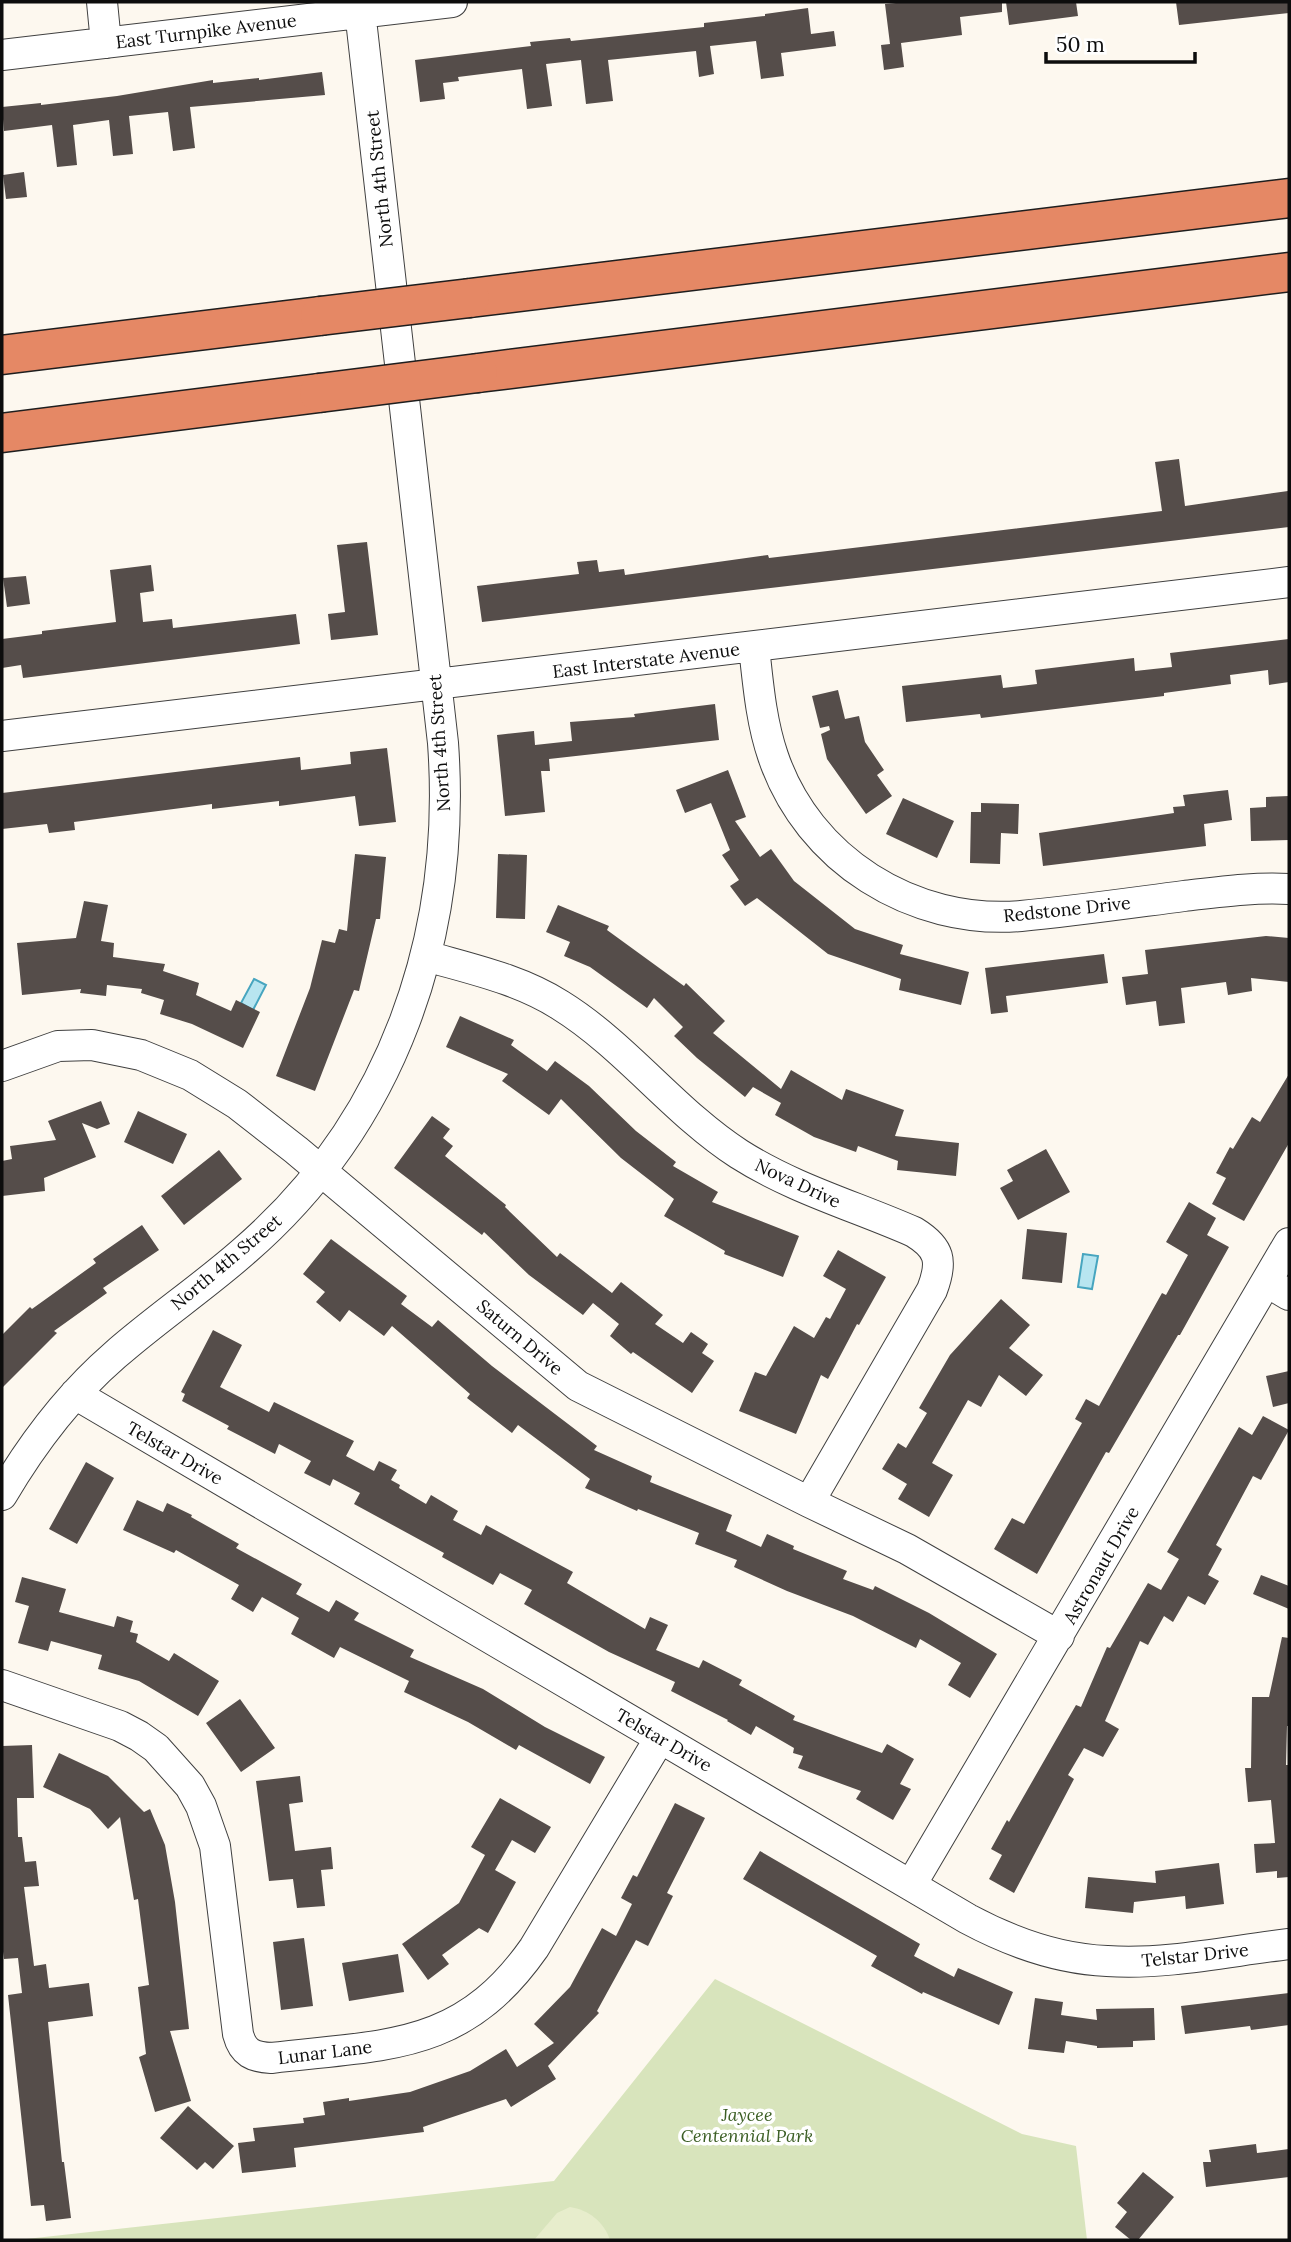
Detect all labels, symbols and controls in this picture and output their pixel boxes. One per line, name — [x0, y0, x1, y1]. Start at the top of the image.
street label: East Turnpike Avenue — [114, 8, 298, 54]
scale bar — [1046, 21, 1195, 65]
text: 50 m — [1056, 31, 1105, 58]
street label: North 4th Street — [360, 109, 398, 249]
street label: East Interstate Avenue — [551, 637, 741, 683]
street label: North 4th Street — [423, 673, 455, 813]
street label: Redstone Drive — [1002, 891, 1132, 927]
street label: Nova Drive — [751, 1153, 845, 1213]
street label: North 4th Street — [166, 1209, 286, 1315]
street label: Saturn Drive — [472, 1294, 568, 1380]
street label: Telstar Drive — [123, 1416, 227, 1490]
street label: Astronaut Drive — [1057, 1502, 1144, 1629]
street label: Telstar Drive — [612, 1703, 716, 1777]
street label: Telstar Drive — [1140, 1938, 1250, 1972]
street label: Lunar Lane — [277, 2035, 374, 2069]
park label: Jaycee Centennial Park — [681, 2103, 813, 2147]

